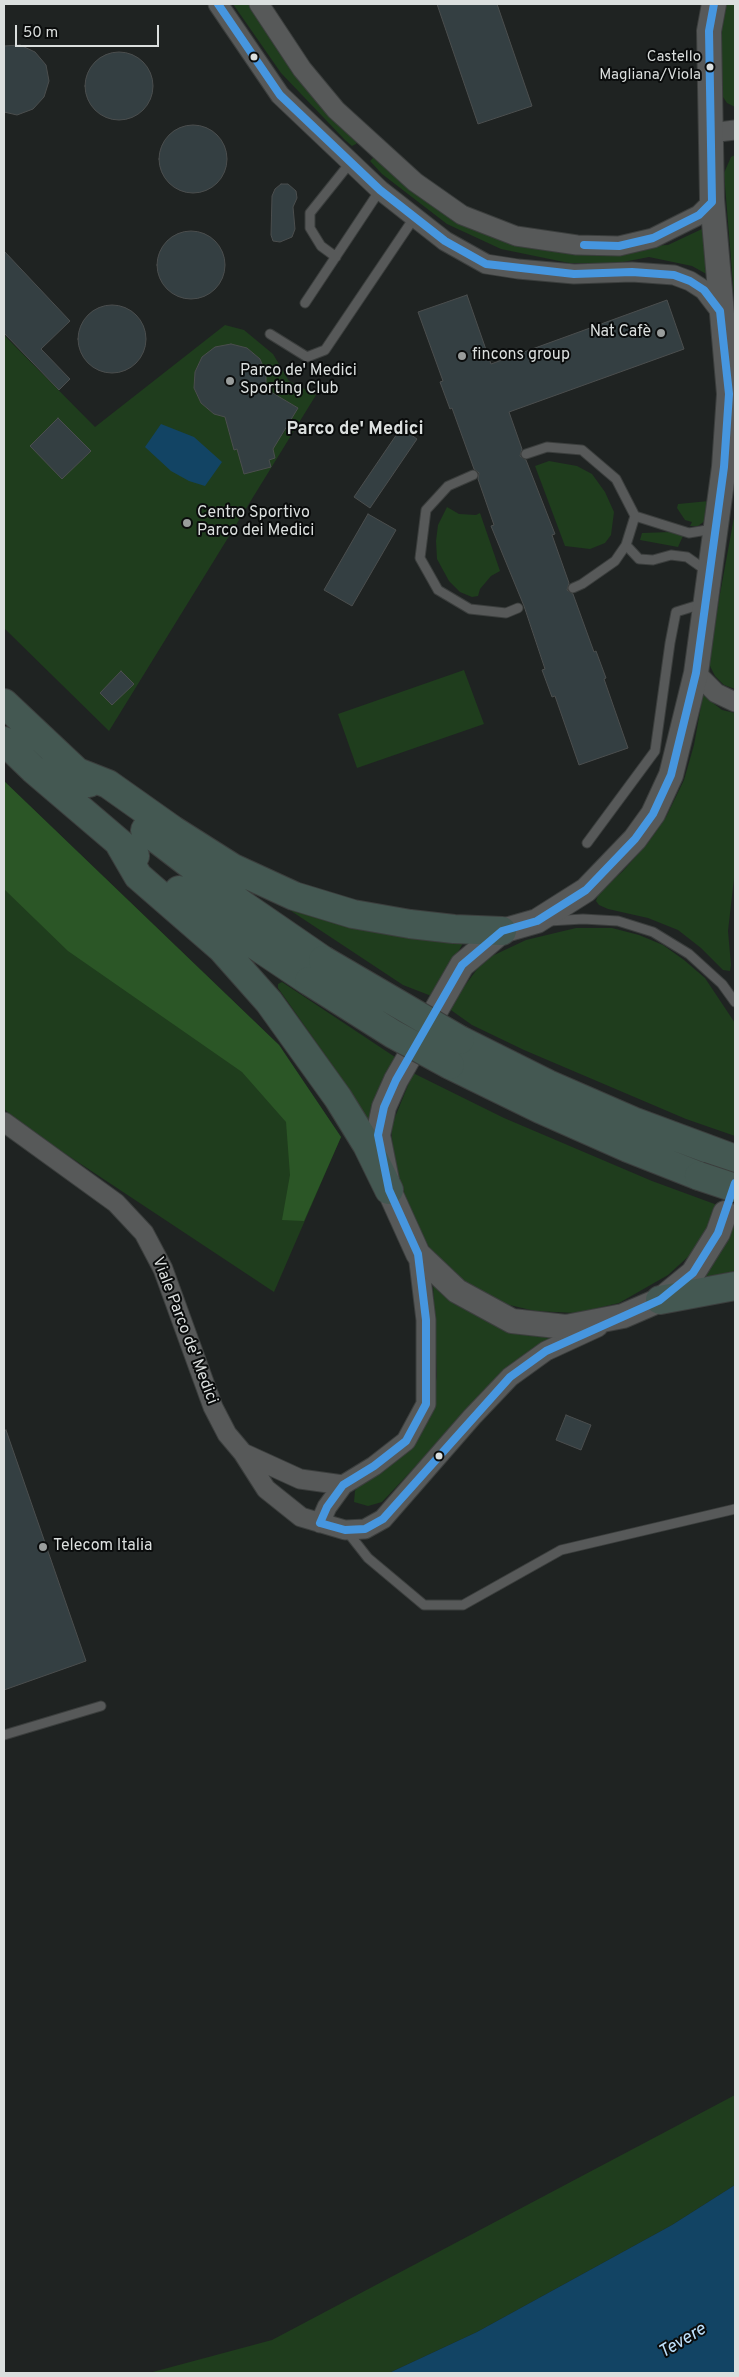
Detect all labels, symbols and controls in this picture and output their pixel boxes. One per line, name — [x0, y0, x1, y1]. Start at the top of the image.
scale bar — [18, 15, 161, 47]
text: 50 m — [23, 24, 58, 43]
place label: Castello Magliana/Viola — [599, 49, 701, 84]
unlabelled marker — [249, 52, 259, 62]
marker: Castello Magliana/Viola — [705, 62, 715, 72]
place label: Nat Cafè — [590, 323, 651, 343]
marker: Nat Cafè — [655, 327, 667, 339]
place label: fincons group — [472, 346, 570, 366]
marker: fincons group — [456, 350, 468, 362]
place label: Parco de' Medici Sporting Club — [240, 362, 357, 400]
marker: Parco de' Medici Sporting Club — [224, 375, 236, 387]
district label: Parco de' Medici — [286, 419, 424, 441]
place label: Centro Sportivo Parco dei Medici — [197, 504, 314, 542]
marker: Centro Sportivo Parco dei Medici — [181, 517, 193, 529]
street label: Viale Parco de' Medici — [147, 1255, 221, 1407]
unlabelled marker — [434, 1451, 444, 1461]
place label: Telecom Italia — [53, 1537, 152, 1557]
marker: Telecom Italia — [37, 1541, 49, 1553]
water label: Tevere — [655, 2320, 711, 2364]

